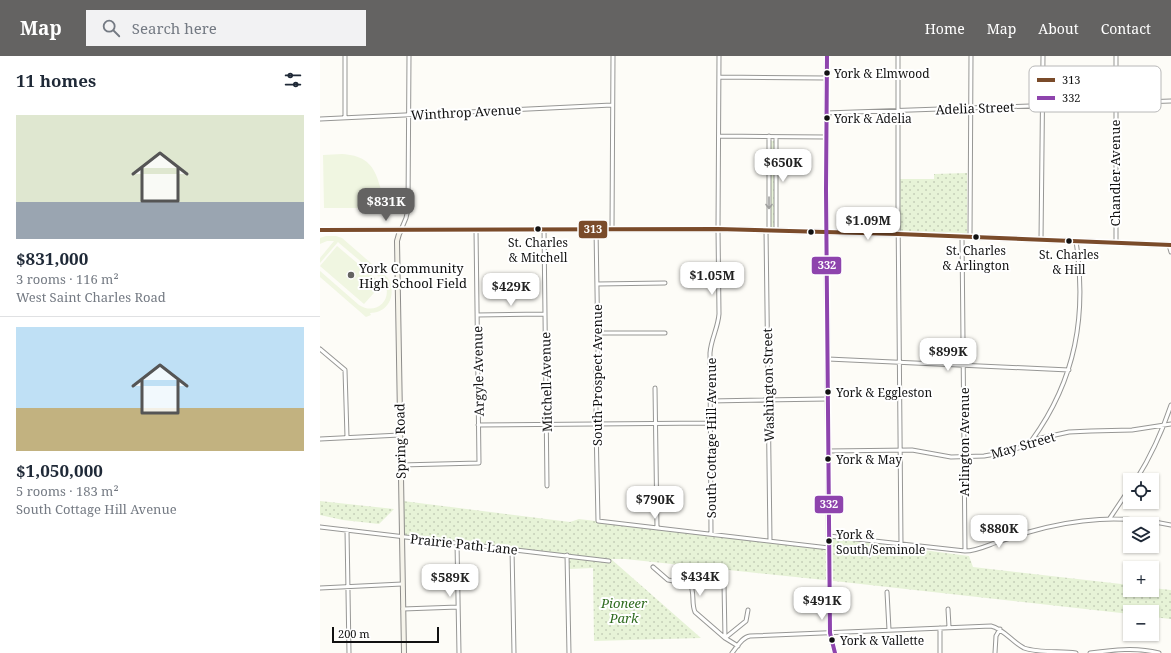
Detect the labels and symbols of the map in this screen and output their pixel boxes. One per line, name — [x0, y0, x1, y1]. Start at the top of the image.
place label: York & Elmwood — [833, 65, 930, 82]
legend — [1029, 66, 1161, 112]
marker: York & Elmwood — [822, 68, 832, 78]
text: 313 — [1062, 72, 1080, 87]
text: 332 — [1062, 90, 1080, 105]
street label: Adelia Street — [935, 98, 1015, 118]
street label: Winthrop Avenue — [410, 100, 522, 124]
place label: York & Adelia — [833, 110, 912, 127]
marker: York & Adelia — [822, 113, 832, 123]
street label: Chandler Avenue — [1106, 120, 1124, 226]
pin: $650K — [755, 149, 811, 183]
pin: $831K — [358, 188, 414, 222]
one-way arrow — [765, 196, 773, 209]
pin: $1.09M — [835, 207, 901, 241]
line badge: 313 — [578, 220, 608, 239]
text: 313 — [584, 221, 602, 236]
marker: St. Charles & Mitchell — [533, 224, 543, 234]
unlabelled marker — [806, 227, 816, 237]
marker: St. Charles & Arlington — [971, 232, 981, 242]
place label: St. Charles & Mitchell — [508, 234, 568, 266]
marker: St. Charles & Hill — [1064, 236, 1074, 246]
place label: St. Charles & Arlington — [943, 242, 1010, 274]
place label: St. Charles & Hill — [1039, 246, 1099, 278]
line badge: 332 — [811, 256, 842, 275]
text: 332 — [818, 257, 836, 272]
place label: York Community High School Field — [358, 259, 467, 292]
pin: $1.05M — [679, 262, 745, 296]
marker: York Community High School Field — [346, 270, 356, 280]
pin: $429K — [483, 273, 539, 307]
street label: South Prospect Avenue — [588, 304, 606, 446]
street label: Argyle Avenue — [468, 326, 488, 416]
street label: Washington Street — [758, 328, 778, 442]
street label: Mitchell Avenue — [536, 332, 556, 432]
pin: $899K — [920, 338, 976, 372]
street label: South Cottage Hill Avenue — [702, 358, 720, 518]
place label: York & Eggleston — [835, 384, 932, 401]
marker: York & Eggleston — [823, 387, 833, 397]
street label: Arlington Avenue — [955, 387, 973, 497]
street label: Spring Road — [390, 403, 410, 479]
street label: May Street — [989, 427, 1058, 463]
place label: York & May — [835, 451, 902, 468]
marker: York & May — [823, 454, 833, 464]
pin: $790K — [627, 486, 683, 520]
line badge: 332 — [814, 495, 844, 514]
text: 332 — [820, 496, 838, 511]
pin: $880K — [971, 515, 1027, 549]
place label: York & South/Seminole — [835, 526, 925, 558]
street label: Prairie Path Lane — [409, 529, 519, 559]
marker: York & South/Seminole — [824, 536, 834, 546]
pin: $434K — [672, 563, 728, 597]
pin: $589K — [422, 564, 478, 598]
pin: $491K — [794, 587, 850, 621]
park label: Pioneer Park — [600, 594, 648, 627]
scale bar — [332, 625, 439, 644]
place label: York & Vallette — [839, 632, 924, 649]
marker: York & Vallette — [827, 635, 837, 645]

